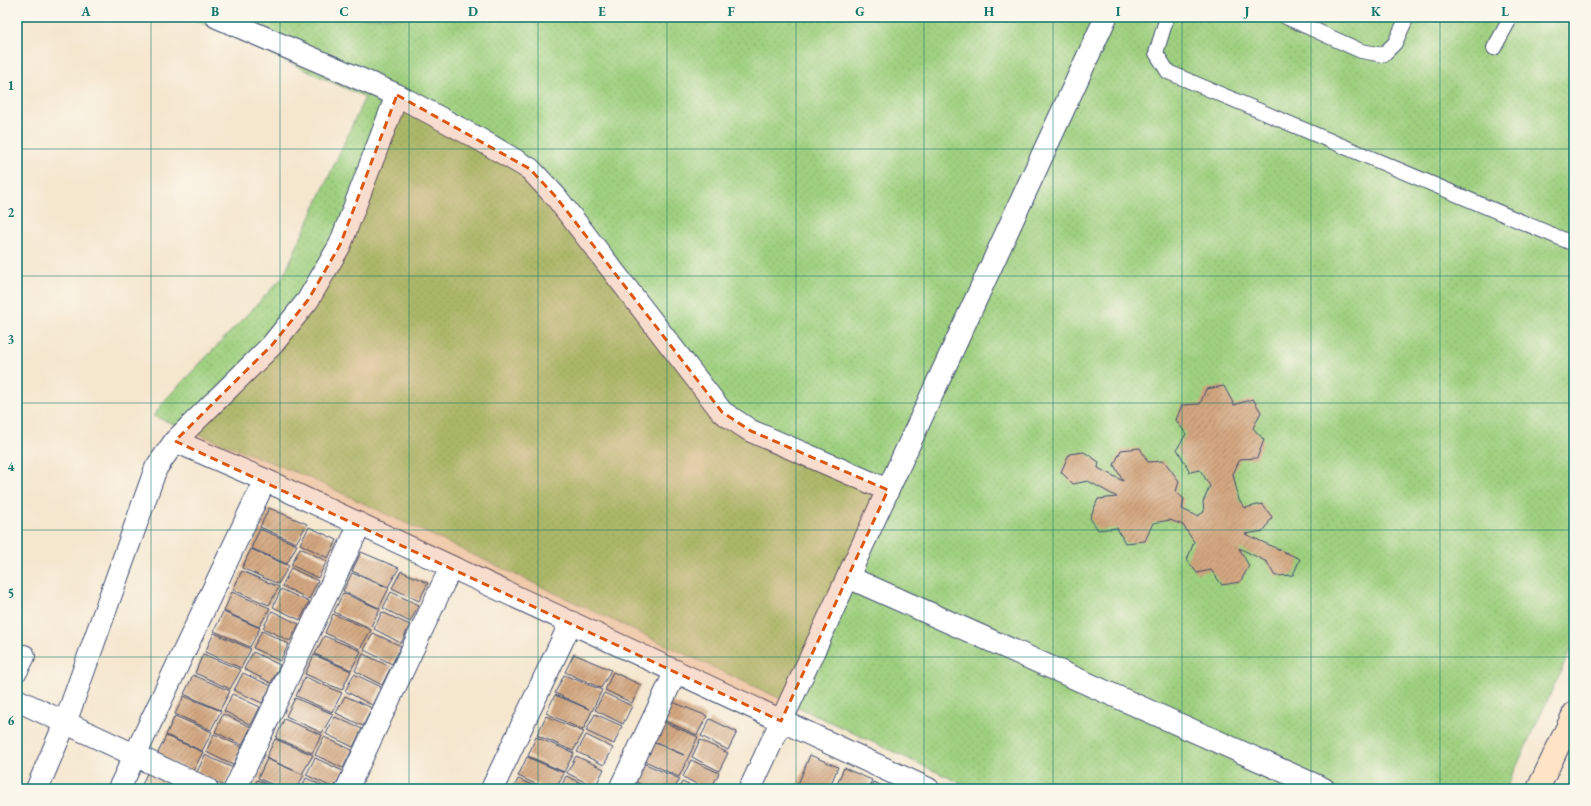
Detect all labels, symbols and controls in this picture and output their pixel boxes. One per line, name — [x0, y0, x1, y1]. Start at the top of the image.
text: A — [80, 3, 91, 20]
text: B — [211, 3, 219, 20]
text: C — [339, 3, 349, 20]
text: D — [468, 3, 478, 20]
text: E — [598, 3, 606, 20]
text: F — [727, 3, 735, 20]
text: G — [855, 3, 865, 20]
text: H — [984, 3, 995, 20]
text: I — [1116, 3, 1121, 20]
text: J — [1243, 3, 1250, 20]
text: K — [1371, 3, 1382, 20]
text: L — [1501, 3, 1509, 20]
text: 1 — [8, 77, 15, 94]
text: 2 — [8, 204, 15, 221]
text: 3 — [8, 331, 15, 348]
text: 4 — [8, 458, 15, 475]
text: 5 — [8, 585, 14, 602]
text: 6 — [8, 712, 15, 729]

